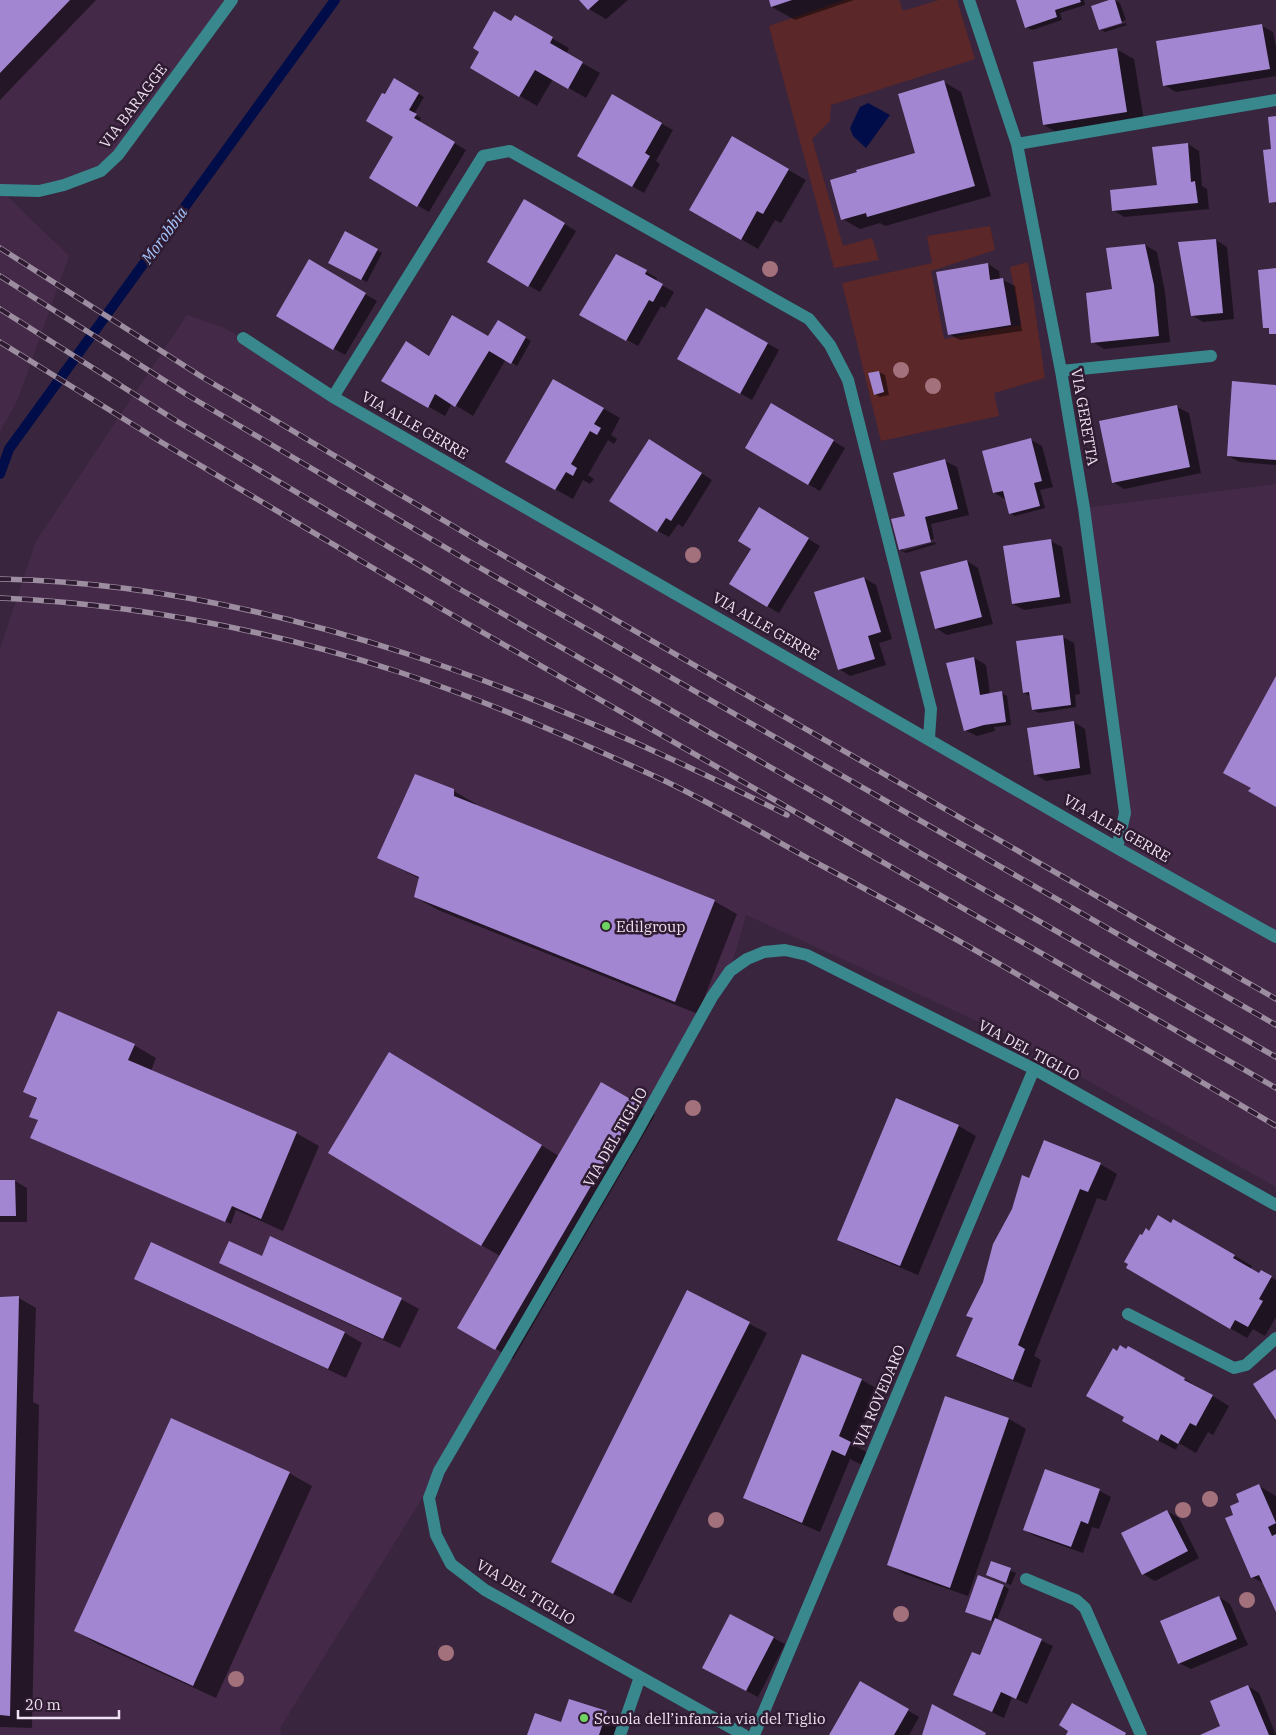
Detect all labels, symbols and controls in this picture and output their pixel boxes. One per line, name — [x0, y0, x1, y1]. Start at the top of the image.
street label: VIA BARAGGE — [95, 60, 171, 152]
water label: Morobbia — [136, 202, 192, 268]
street label: VIA GERETTA — [1067, 367, 1103, 468]
street label: VIA ALLE GERRE — [358, 387, 472, 463]
street label: VIA ALLE GERRE — [709, 588, 823, 664]
street label: VIA ALLE GERRE — [1060, 790, 1174, 866]
place label: Edilgroup — [616, 917, 686, 936]
marker: Edilgroup — [600, 920, 612, 932]
street label: VIA DEL TIGLIO — [975, 1015, 1083, 1085]
street label: VIA DEL TIGLIO — [579, 1084, 651, 1190]
street label: VIA ROVEDARO — [849, 1342, 909, 1450]
street label: VIA DEL TIGLIO — [473, 1555, 579, 1629]
scale bar — [18, 1688, 119, 1720]
text: 20 m — [25, 1695, 61, 1714]
place label: Scuola dell’infanzia via del Tiglio — [594, 1709, 825, 1728]
marker: Scuola dell’infanzia via del Tiglio — [578, 1712, 590, 1724]

